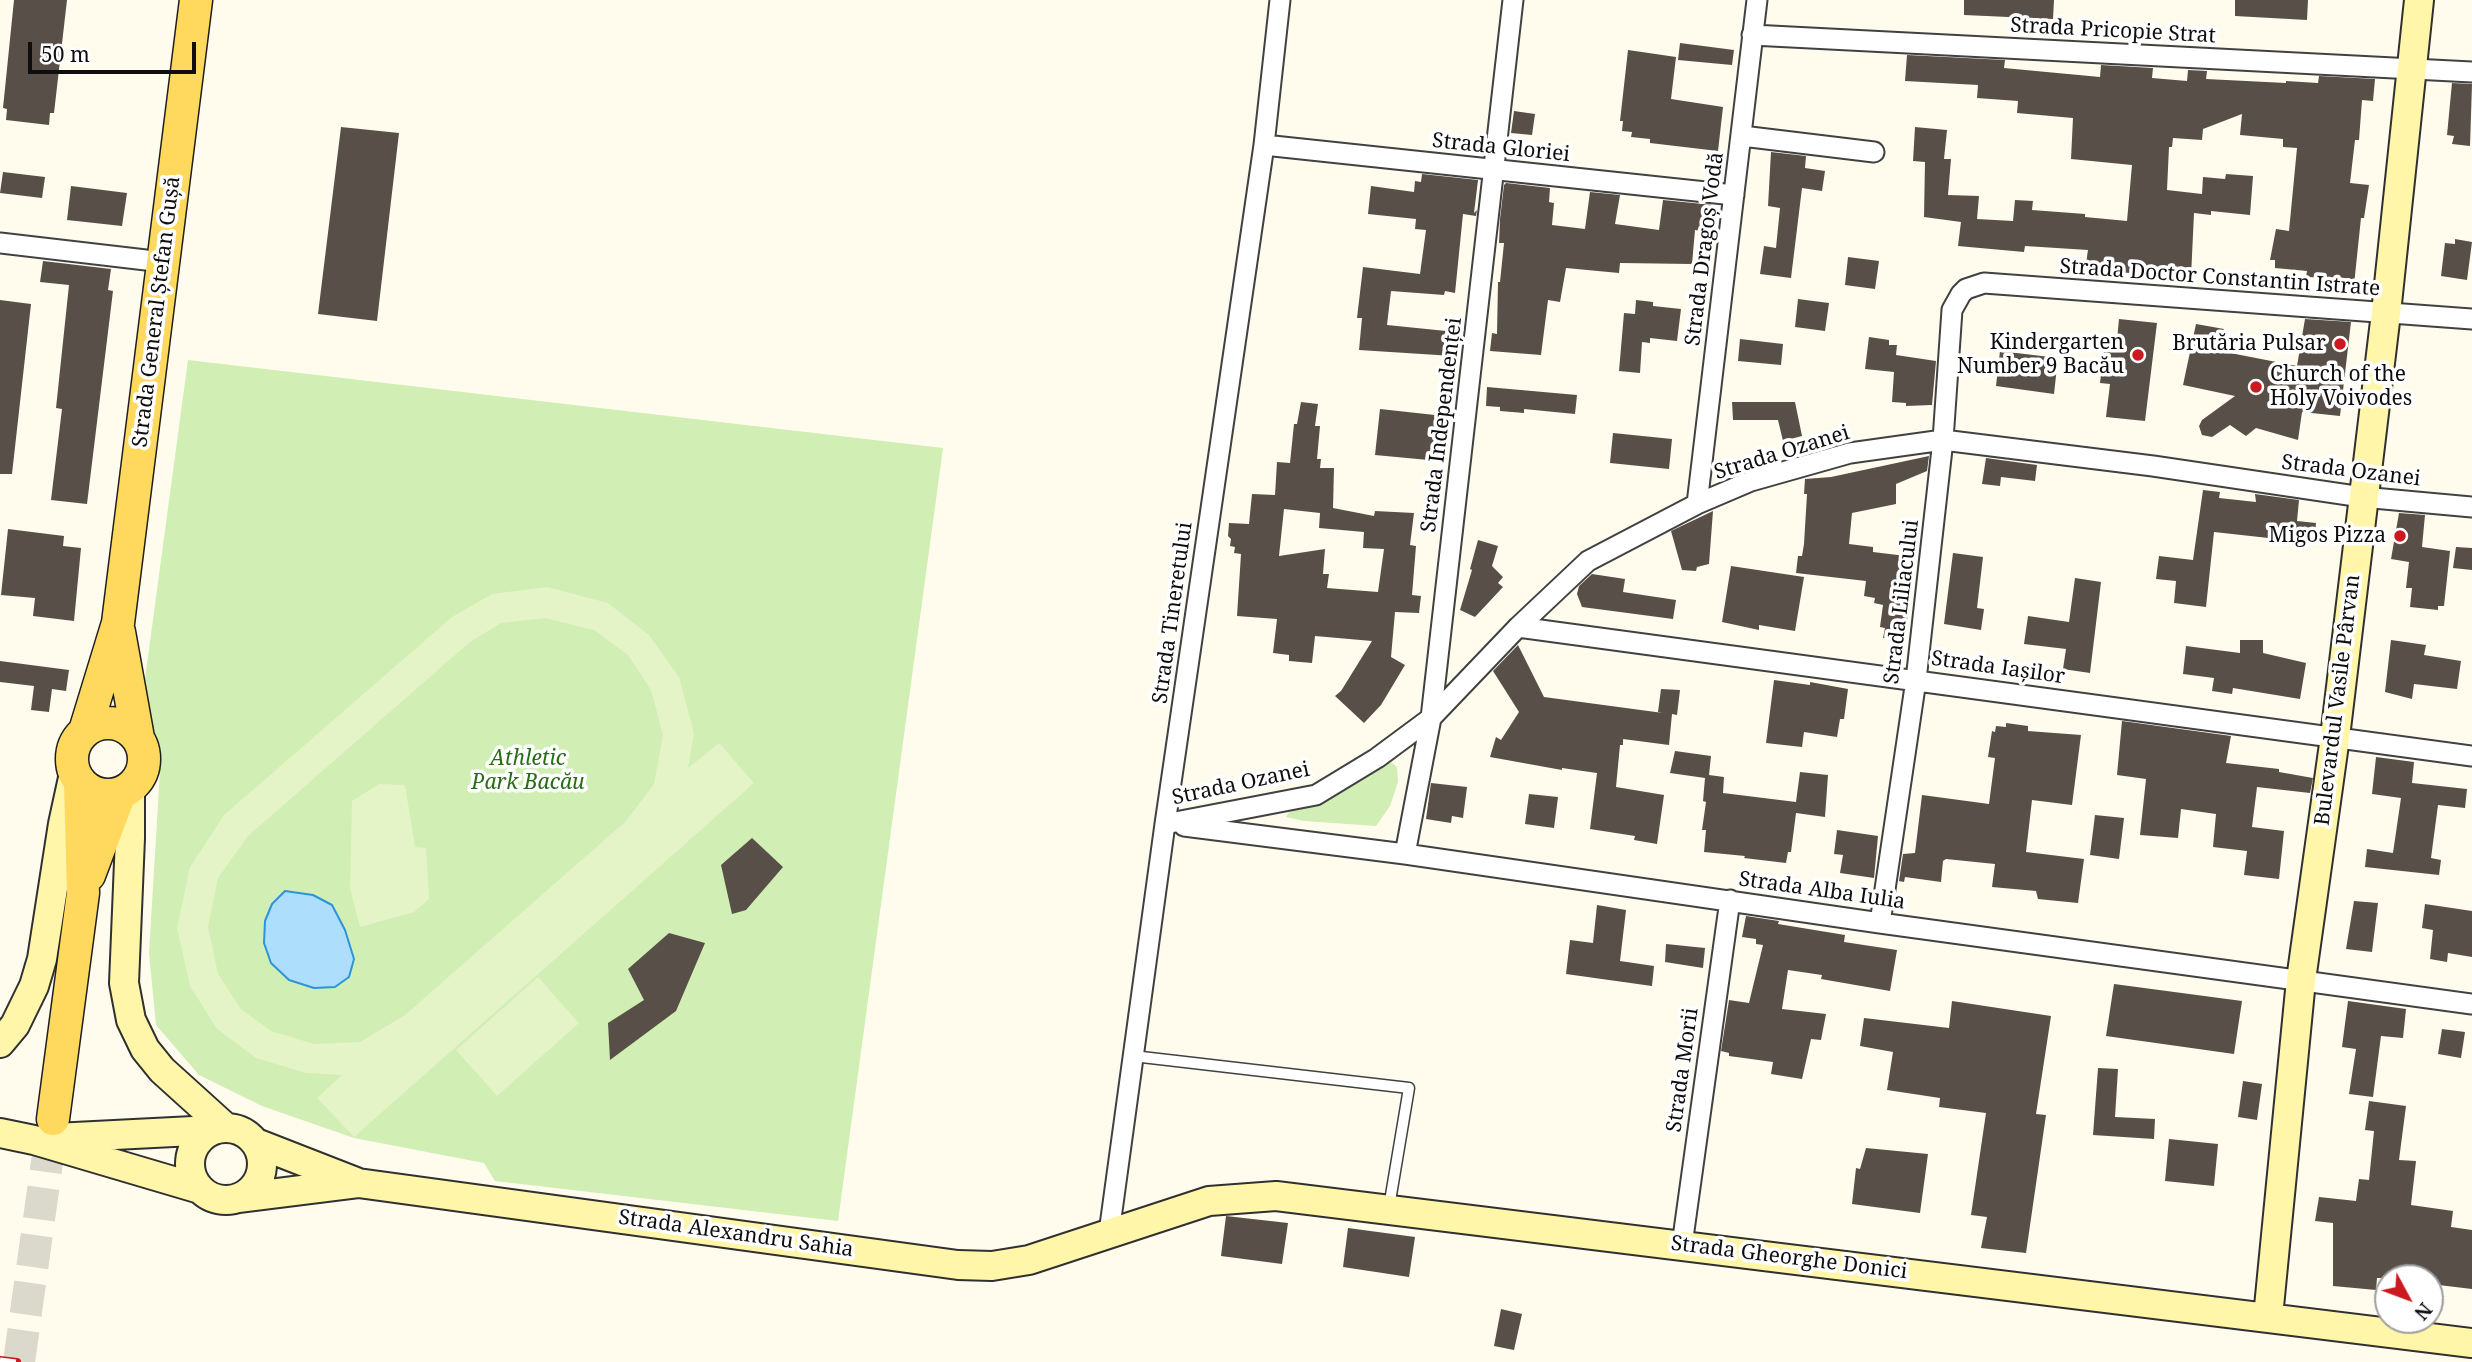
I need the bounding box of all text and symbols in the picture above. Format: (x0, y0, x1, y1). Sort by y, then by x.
street label: Strada Pricopie Strat (2010, 13, 2216, 49)
scale bar (32, 28, 200, 72)
text: 50 m (41, 40, 90, 68)
street label: Strada Gloriei (1431, 128, 1571, 168)
street label: Strada Dragoș Vodă (1681, 151, 1729, 347)
street label: Strada General Ștefan Gușă (128, 175, 186, 449)
street label: Strada Doctor Constantin Istrate (2059, 254, 2381, 302)
street label: Strada Independenței (1416, 316, 1468, 534)
place label: Kindergarten Number 9 Bacău (1957, 330, 2124, 380)
place label: Brutăria Pulsar (2172, 331, 2326, 357)
marker: Brutăria Pulsar (2332, 336, 2348, 352)
marker: Kindergarten Number 9 Bacău (2130, 347, 2146, 363)
place label: Church of the Holy Voivodes (2270, 362, 2412, 412)
marker: Church of the Holy Voivodes (2248, 379, 2264, 395)
street label: Strada Ozanei (1711, 420, 1853, 486)
street label: Strada Ozanei (2280, 450, 2422, 492)
street label: Strada Liliacului (1879, 518, 1925, 686)
street label: Strada Tineretului (1148, 521, 1198, 705)
place label: Migos Pizza (2269, 523, 2386, 549)
marker: Migos Pizza (2392, 528, 2408, 544)
street label: Bulevardul Vasile Pârvan (2310, 573, 2366, 827)
street label: Strada Iașilor (1930, 646, 2066, 690)
park label: Athletic Park Bacău (471, 746, 585, 796)
street label: Strada Ozanei (1170, 757, 1312, 811)
street label: Strada Alba Iulia (1737, 867, 1907, 915)
street label: Strada Morii (1662, 1006, 1704, 1134)
street label: Strada Alexandru Sahia (617, 1205, 855, 1263)
street label: Strada Gheorghe Donici (1669, 1231, 1909, 1285)
north arrow (2374, 1264, 2444, 1334)
text: N (2409, 1297, 2438, 1326)

